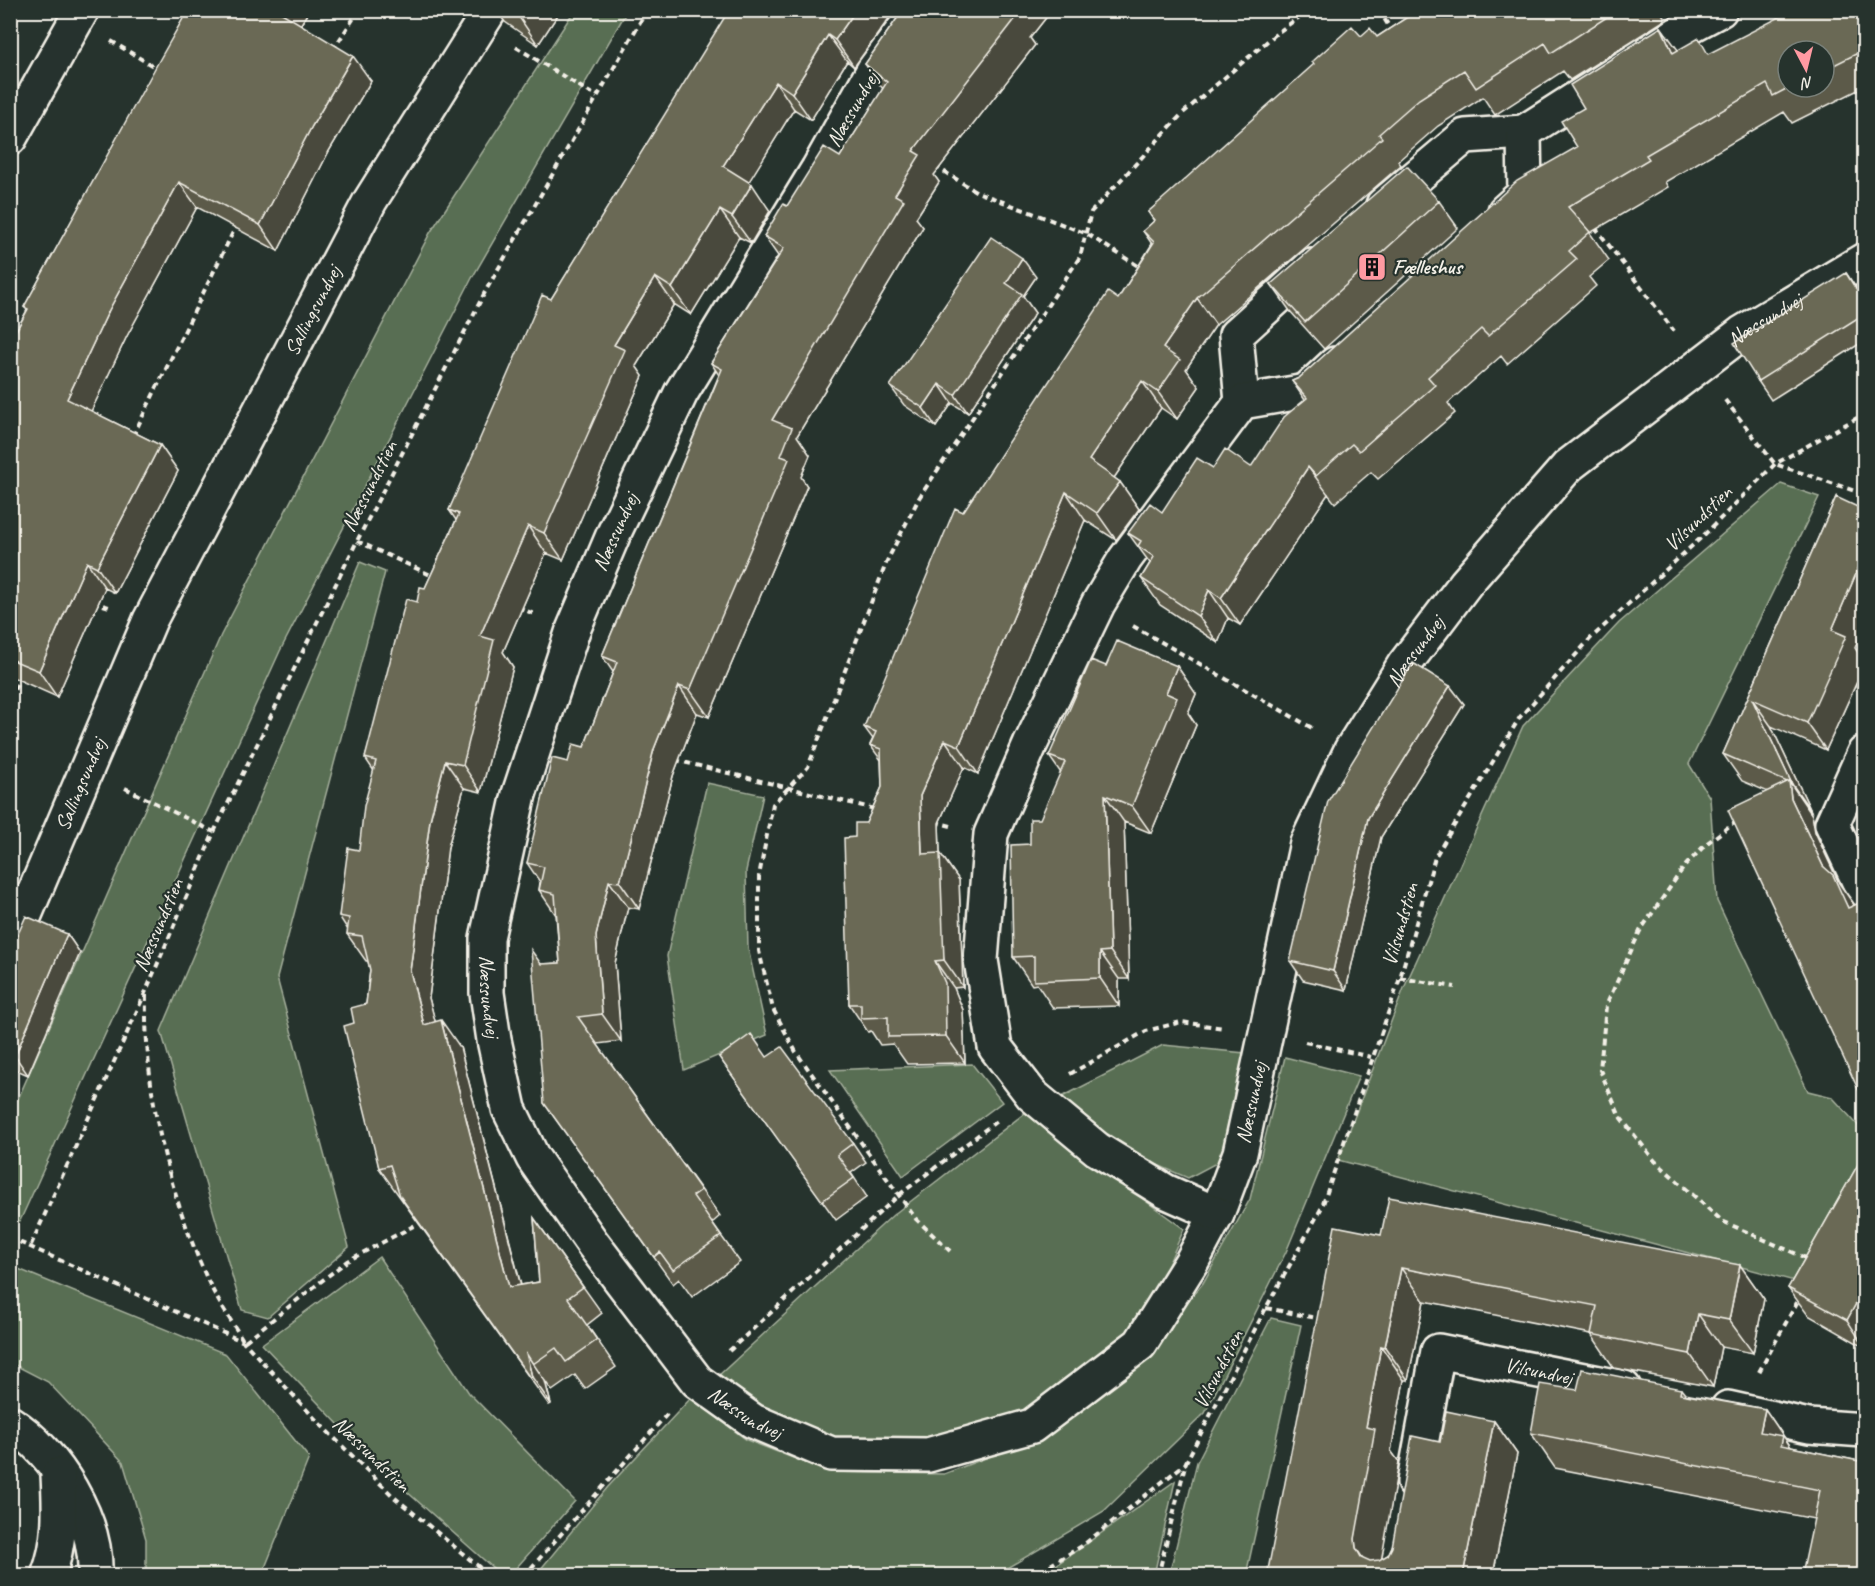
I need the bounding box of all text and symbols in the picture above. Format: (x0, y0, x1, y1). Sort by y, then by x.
north arrow (1776, 39, 1836, 99)
street label: Næssundvej (820, 64, 885, 151)
text: N (1799, 72, 1814, 94)
building icon: Fælleshus (1356, 251, 1388, 283)
place label: Fælleshus (1393, 254, 1464, 280)
street label: Sallingsundvej (278, 259, 348, 360)
street label: Næssundvej (1722, 286, 1809, 352)
street label: Næssundstien (335, 436, 403, 536)
street label: Vilsundstien (1658, 479, 1738, 557)
street label: Næssundvej (586, 487, 645, 575)
street label: Næssundvej (1380, 608, 1451, 692)
street label: Sallingsundvej (49, 732, 112, 834)
street label: Næssundstien (127, 874, 189, 976)
street label: Vilsundstien (1376, 879, 1424, 968)
street label: Næssundvej (474, 955, 507, 1042)
street label: Næssundvej (1229, 1057, 1273, 1146)
street label: Vilsundstien (1187, 1325, 1249, 1413)
street label: Vilsundvej (1503, 1352, 1578, 1391)
street label: Næssundvej (703, 1380, 789, 1446)
street label: Næssundstien (327, 1410, 417, 1498)

